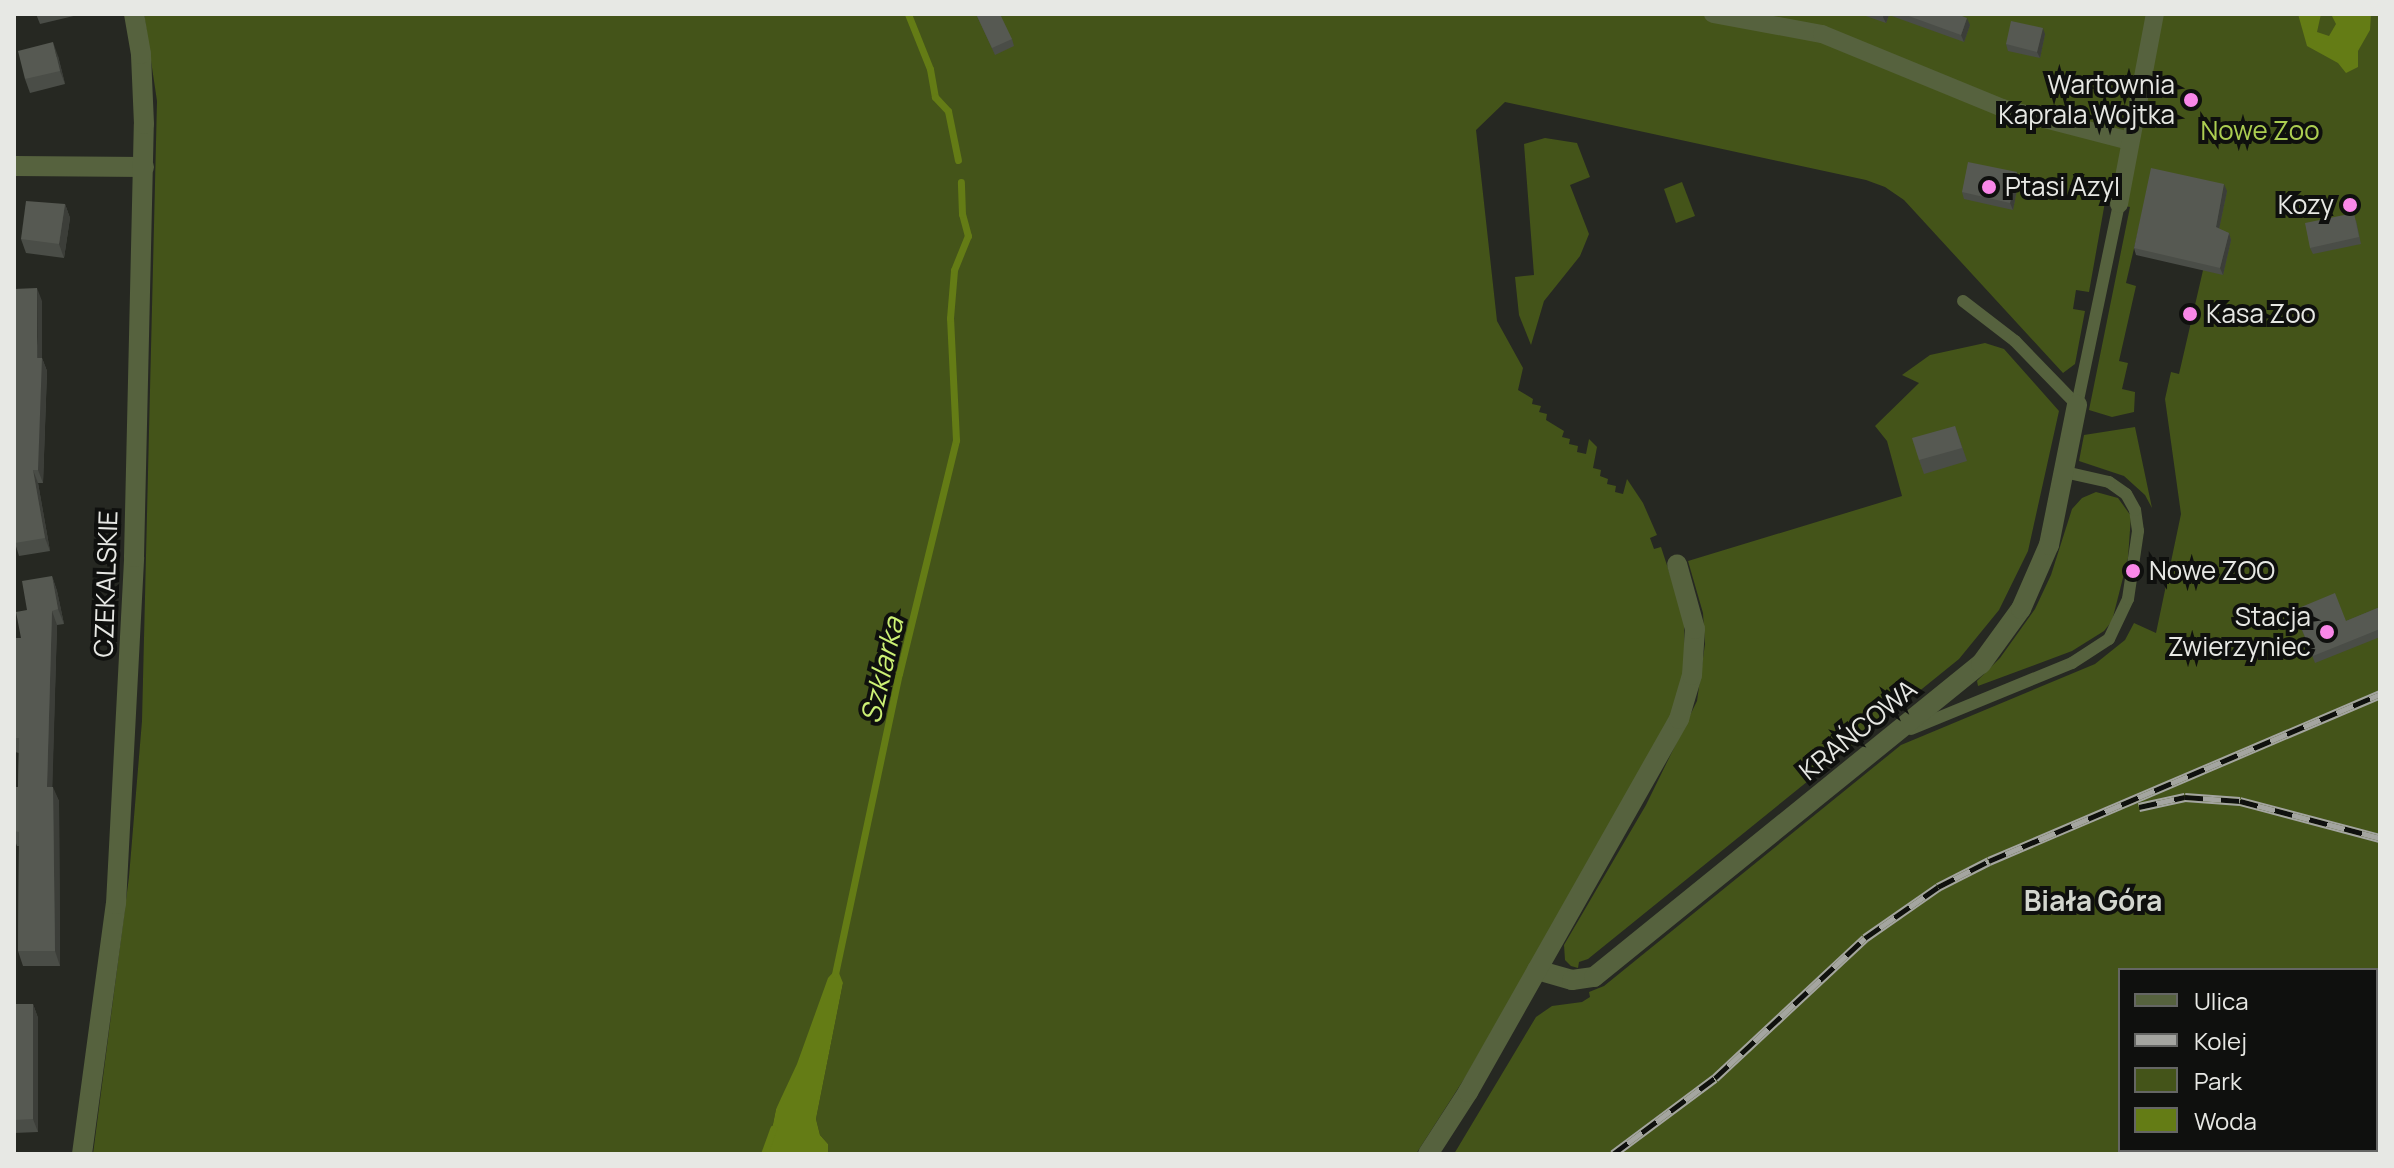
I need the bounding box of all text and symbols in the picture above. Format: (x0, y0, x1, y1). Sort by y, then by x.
place label: Wartownia Kaprala Wojtka (1998, 69, 2175, 130)
marker: Wartownia Kaprala Wojtka (2182, 91, 2200, 109)
park label: Nowe Zoo (2200, 115, 2320, 147)
place label: Ptasi Azyl (2005, 171, 2120, 203)
marker: Ptasi Azyl (1980, 178, 1998, 196)
place label: Kozy (2278, 189, 2334, 221)
marker: Kozy (2341, 196, 2359, 214)
place label: Kasa Zoo (2206, 298, 2316, 330)
marker: Kasa Zoo (2181, 305, 2199, 323)
street label: CZEKALSKIE (88, 510, 124, 658)
place label: Nowe ZOO (2149, 555, 2275, 587)
marker: Nowe ZOO (2124, 562, 2142, 580)
place label: Stacja Zwierzyniec (2168, 601, 2311, 662)
water label: Szklarka (853, 614, 909, 726)
marker: Stacja Zwierzyniec (2318, 623, 2336, 641)
street label: KRAŃCOWA (1793, 673, 1923, 787)
district label: Biała Góra (2024, 883, 2162, 917)
legend (2118, 968, 2378, 1152)
text: Ulica (2194, 984, 2249, 1017)
text: Kolej (2194, 1024, 2247, 1057)
text: Park (2194, 1064, 2242, 1097)
text: Woda (2194, 1104, 2257, 1137)

